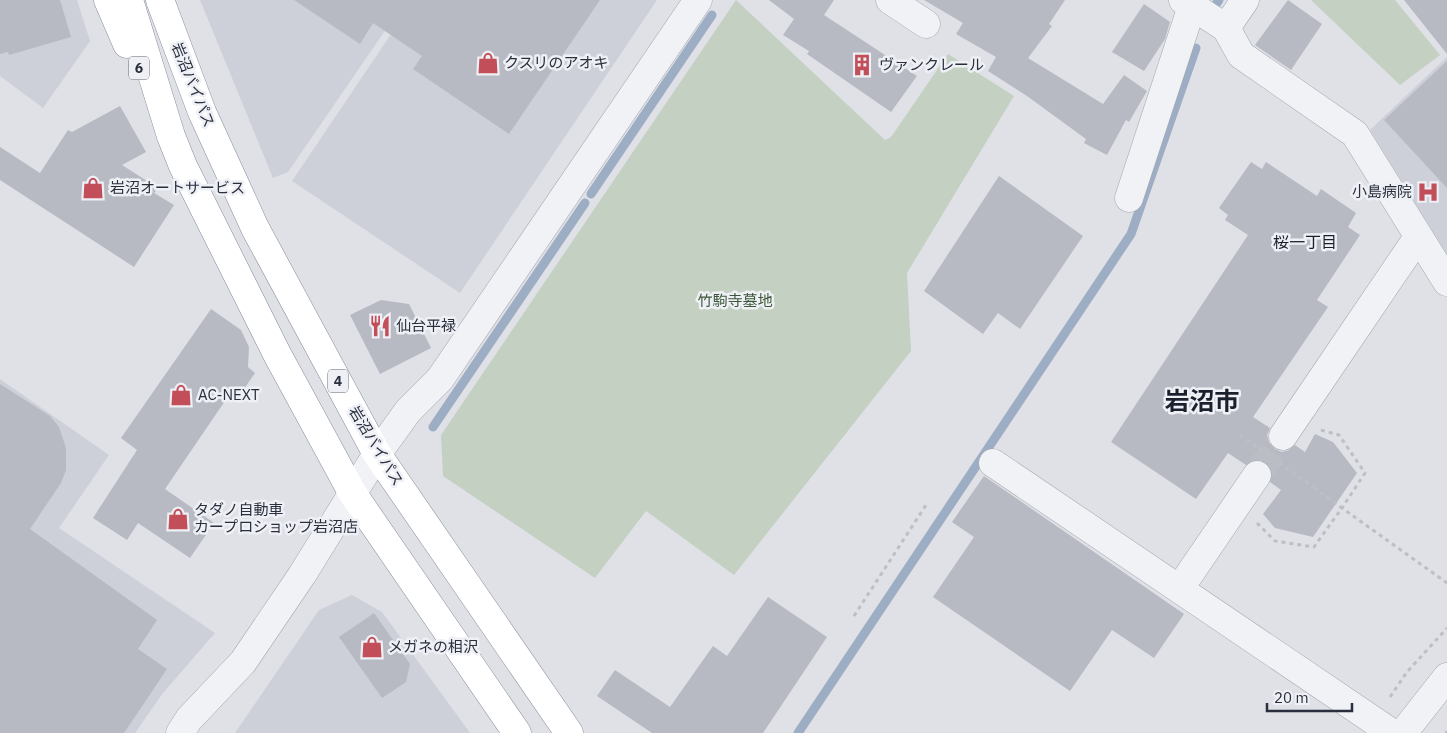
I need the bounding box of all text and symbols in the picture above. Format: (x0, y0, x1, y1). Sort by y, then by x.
street label: 岩沼バイパス (168, 40, 219, 130)
shop icon: クスリのアオキ (475, 50, 501, 76)
building icon: ヴァンクレール (849, 52, 875, 78)
place label: クスリのアオキ (504, 53, 609, 72)
place label: ヴァンクレール (879, 55, 984, 74)
road number: 6 (129, 56, 149, 80)
shop icon: 岩沼オートサービス (80, 175, 106, 201)
place label: 岩沼オートサービス (110, 178, 245, 197)
hospital icon: 小島病院 (1415, 179, 1441, 205)
place label: 小島病院 (1352, 182, 1412, 201)
district label: 桜一丁目 (1273, 232, 1337, 252)
park label: 竹駒寺墓地 (697, 291, 773, 310)
restaurant icon: 仙台平禄 (367, 313, 393, 339)
place label: 仙台平禄 (396, 316, 456, 335)
road number: 4 (328, 370, 348, 392)
shop icon: AC-NEXT (168, 382, 194, 408)
district label: 岩沼市 (1164, 384, 1240, 417)
place label: AC-NEXT (198, 385, 260, 404)
street label: 岩沼バイパス (345, 402, 408, 489)
place label: タダノ自動車 カープロショップ岩沼店 (194, 500, 358, 536)
shop icon: タダノ自動車 カープロショップ岩沼店 (165, 506, 191, 532)
shop icon: メガネの相沢 (359, 634, 385, 660)
place label: メガネの相沢 (388, 637, 478, 656)
scale bar (1267, 680, 1352, 712)
text: 20 m (1274, 688, 1309, 707)

